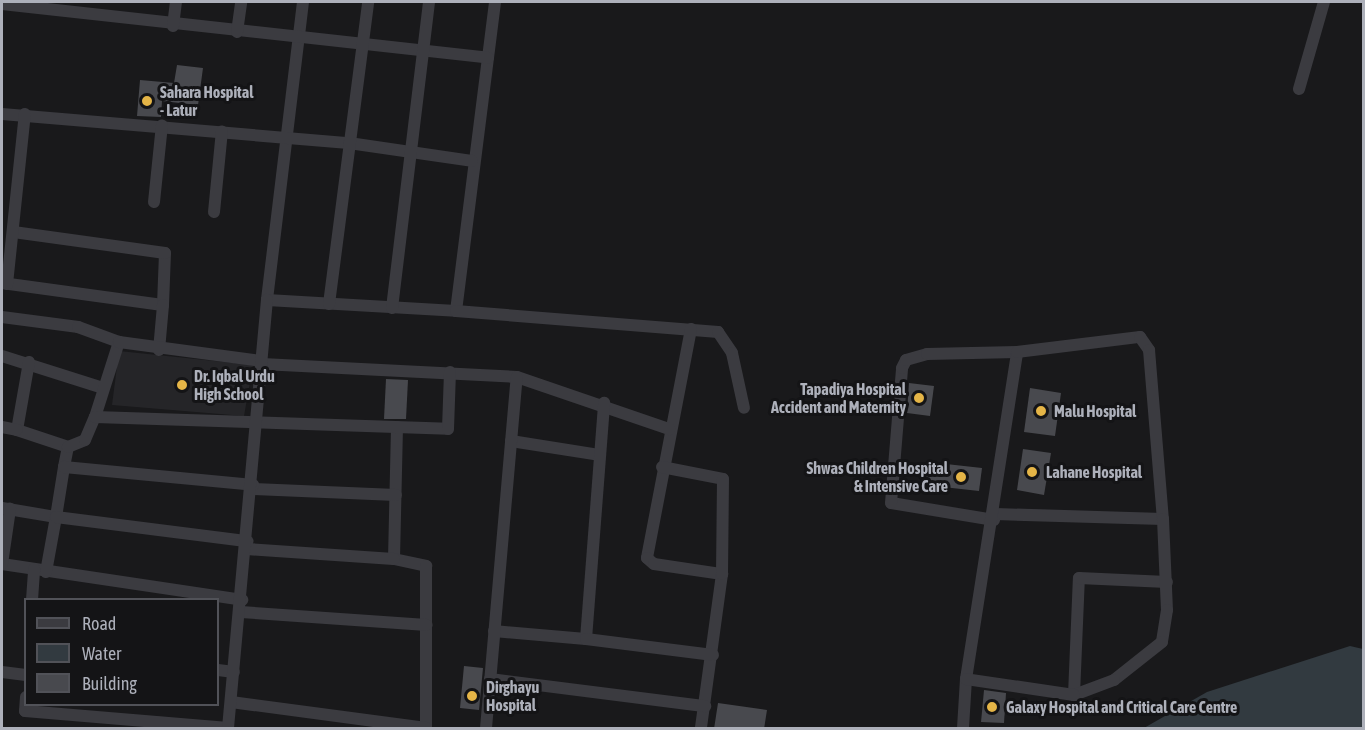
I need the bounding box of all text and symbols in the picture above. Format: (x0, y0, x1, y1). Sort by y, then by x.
place label: Sahara Hospital - Latur (160, 82, 253, 120)
marker: Sahara Hospital - Latur (138, 92, 156, 110)
place label: Dr. Iqbal Urdu High School (194, 366, 275, 404)
marker: Dr. Iqbal Urdu High School (175, 378, 189, 392)
place label: Tapadiya Hospital Accident and Maternity (771, 379, 906, 417)
marker: Tapadiya Hospital Accident and Maternity (910, 389, 928, 407)
place label: Malu Hospital (1054, 401, 1136, 421)
marker: Malu Hospital (1032, 402, 1050, 420)
place label: Shwas Children Hospital & Intensive Care (807, 458, 948, 496)
place label: Lahane Hospital (1046, 462, 1142, 482)
marker: Lahane Hospital (1023, 463, 1041, 481)
marker: Shwas Children Hospital & Intensive Care (952, 468, 970, 486)
legend (24, 598, 219, 706)
text: Road (82, 613, 116, 634)
text: Water (82, 643, 121, 664)
text: Building (82, 673, 137, 694)
place label: Dirghayu Hospital (486, 677, 539, 715)
marker: Dirghayu Hospital (463, 687, 481, 705)
place label: Galaxy Hospital and Critical Care Centre (1006, 697, 1237, 717)
marker: Galaxy Hospital and Critical Care Centre (983, 698, 1001, 716)

